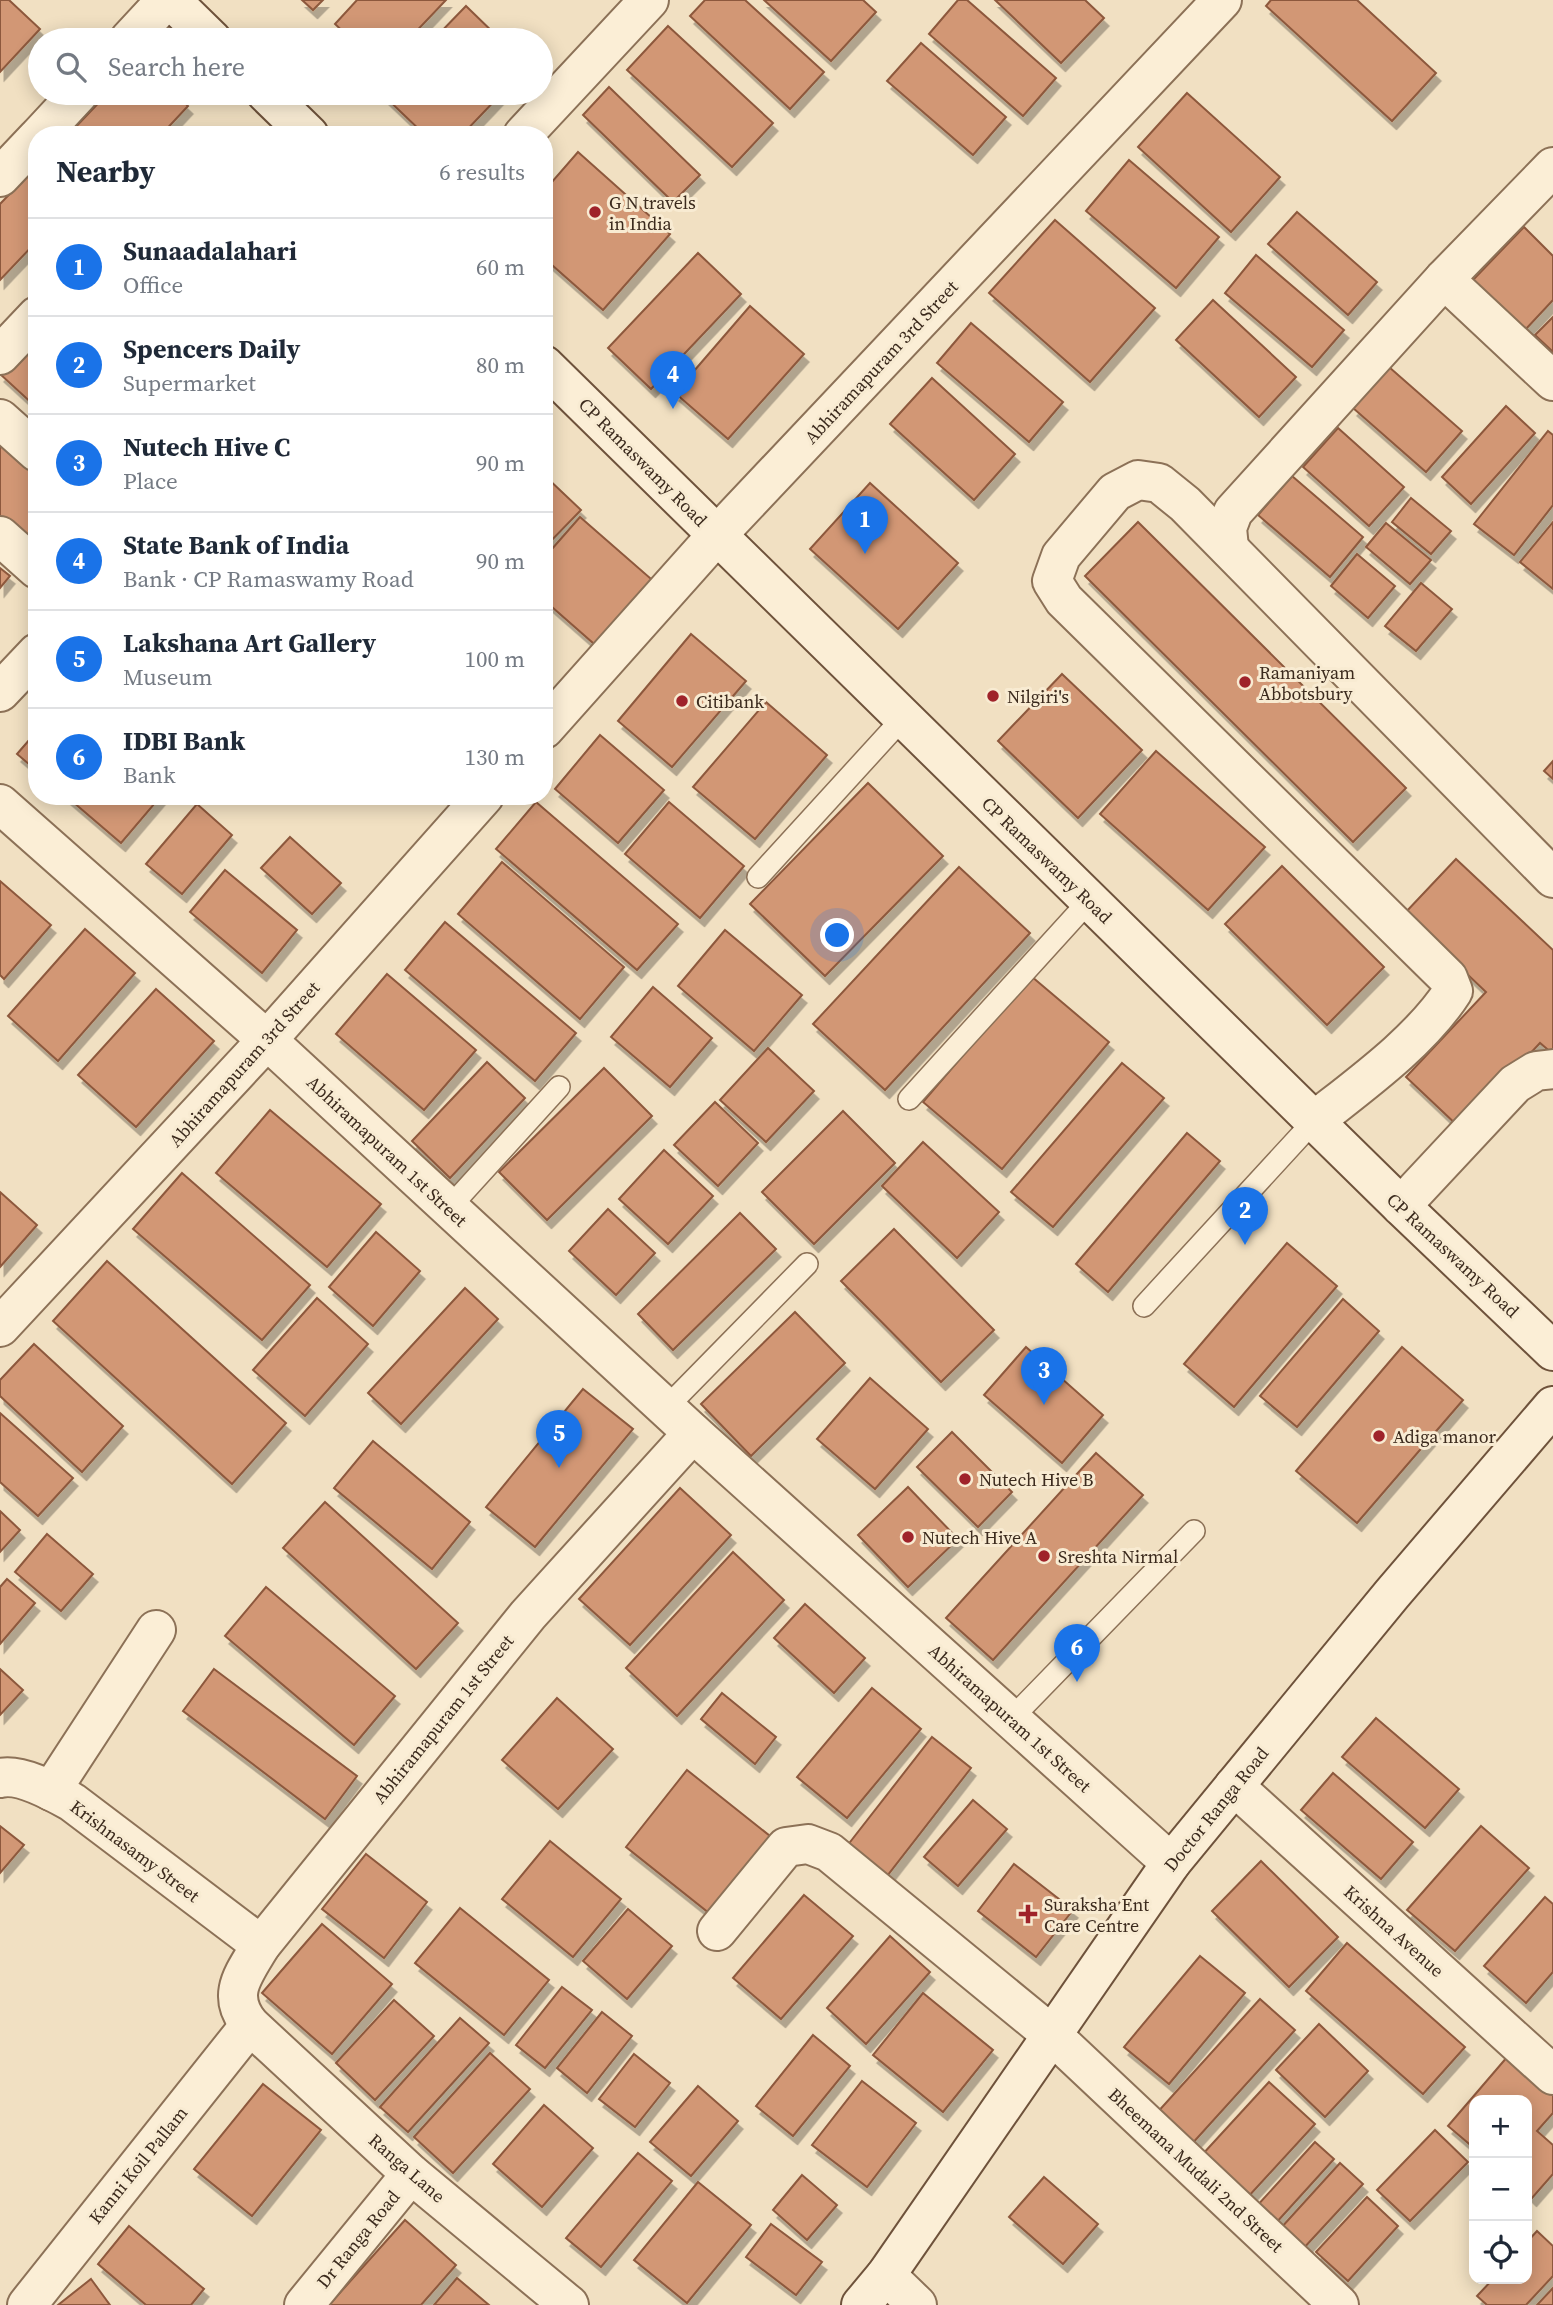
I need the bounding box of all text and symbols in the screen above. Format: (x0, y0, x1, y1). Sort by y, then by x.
search box (28, 28, 553, 105)
icon: search (52, 48, 90, 86)
text: Search here (108, 49, 245, 85)
text: Nearby (56, 151, 155, 192)
text: 6 results (439, 156, 525, 188)
place label: G N travels in India (609, 190, 696, 236)
marker: G N travels in India (587, 204, 603, 220)
text: Sunaadalahari (123, 233, 297, 269)
text: 1 (73, 251, 85, 283)
text: 60 m (476, 251, 525, 283)
text: Office (123, 269, 183, 301)
street label: Abhiramapuram 3rd Street (799, 275, 964, 449)
text: Spencers Daily (123, 331, 300, 367)
text: 2 (73, 349, 85, 381)
text: 80 m (476, 349, 525, 381)
pin: 4 (650, 351, 696, 409)
text: Supermarket (123, 367, 256, 399)
street label: CP Ramaswamy Road (573, 392, 713, 532)
text: Nutech Hive C (123, 429, 290, 465)
text: 3 (73, 447, 85, 479)
text: 90 m (476, 447, 525, 479)
text: Place (123, 465, 178, 497)
pin: 1 (842, 496, 888, 554)
text: State Bank of India (123, 527, 349, 563)
text: 4 (73, 545, 85, 577)
text: 90 m (476, 545, 525, 577)
text: Bank · CP Ramaswamy Road (123, 563, 414, 595)
text: Lakshana Art Gallery (123, 625, 376, 661)
text: 5 (73, 643, 85, 675)
text: 100 m (464, 643, 525, 675)
place label: Ramaniyam Abbotsbury (1259, 660, 1355, 706)
text: Museum (123, 661, 213, 693)
marker: Ramaniyam Abbotsbury (1237, 674, 1253, 690)
place label: Nilgiri's (1007, 684, 1069, 709)
marker: Nilgiri's (985, 688, 1001, 704)
place label: Citibank (696, 689, 764, 714)
marker: Citibank (674, 693, 690, 709)
text: IDBI Bank (123, 723, 245, 759)
text: 6 (73, 741, 85, 773)
text: 130 m (464, 741, 525, 773)
text: Bank (123, 759, 176, 791)
street label: CP Ramaswamy Road (976, 791, 1118, 929)
your location (820, 918, 854, 952)
street label: Abhiramapuram 3rd Street (163, 976, 325, 1152)
street label: Abhiramapuram 1st Street (301, 1070, 473, 1232)
pin: 2 (1222, 1187, 1268, 1245)
street label: CP Ramaswamy Road (1381, 1187, 1525, 1323)
pin: 3 (1021, 1347, 1067, 1405)
pin: 5 (536, 1410, 582, 1468)
place label: Adiga manor (1393, 1424, 1497, 1449)
marker: Adiga manor (1371, 1428, 1387, 1444)
place label: Nutech Hive B (979, 1467, 1094, 1492)
marker: Nutech Hive B (957, 1471, 973, 1487)
place label: Nutech Hive A (922, 1525, 1037, 1550)
marker: Nutech Hive A (900, 1529, 916, 1545)
place label: Sreshta Nirmal (1058, 1544, 1178, 1569)
marker: Sreshta Nirmal (1036, 1548, 1052, 1564)
pin: 6 (1054, 1624, 1100, 1682)
street label: Abhiramapuram 1st Street (367, 1629, 519, 1809)
street label: Abhiramapuram 1st Street (923, 1638, 1097, 1798)
street label: Doctor Ranga Road (1158, 1741, 1274, 1877)
street label: Krishnasamy Street (65, 1794, 205, 1908)
street label: Krishna Avenue (1339, 1879, 1449, 1983)
place label: Suraksha Ent Care Centre (1044, 1892, 1149, 1938)
marker: Suraksha Ent Care Centre (1018, 1904, 1038, 1924)
street label: Bheemana Mudali 2nd Street (1103, 2082, 1289, 2258)
map controls (1469, 2095, 1532, 2284)
button: + (1469, 2095, 1532, 2158)
street label: Kanni Koil Pallam (83, 2101, 193, 2229)
street label: Ranga Lane (363, 2128, 451, 2208)
button: − (1469, 2158, 1532, 2221)
street label: Dr Ranga Road (311, 2185, 405, 2293)
button: locate (1469, 2221, 1532, 2284)

